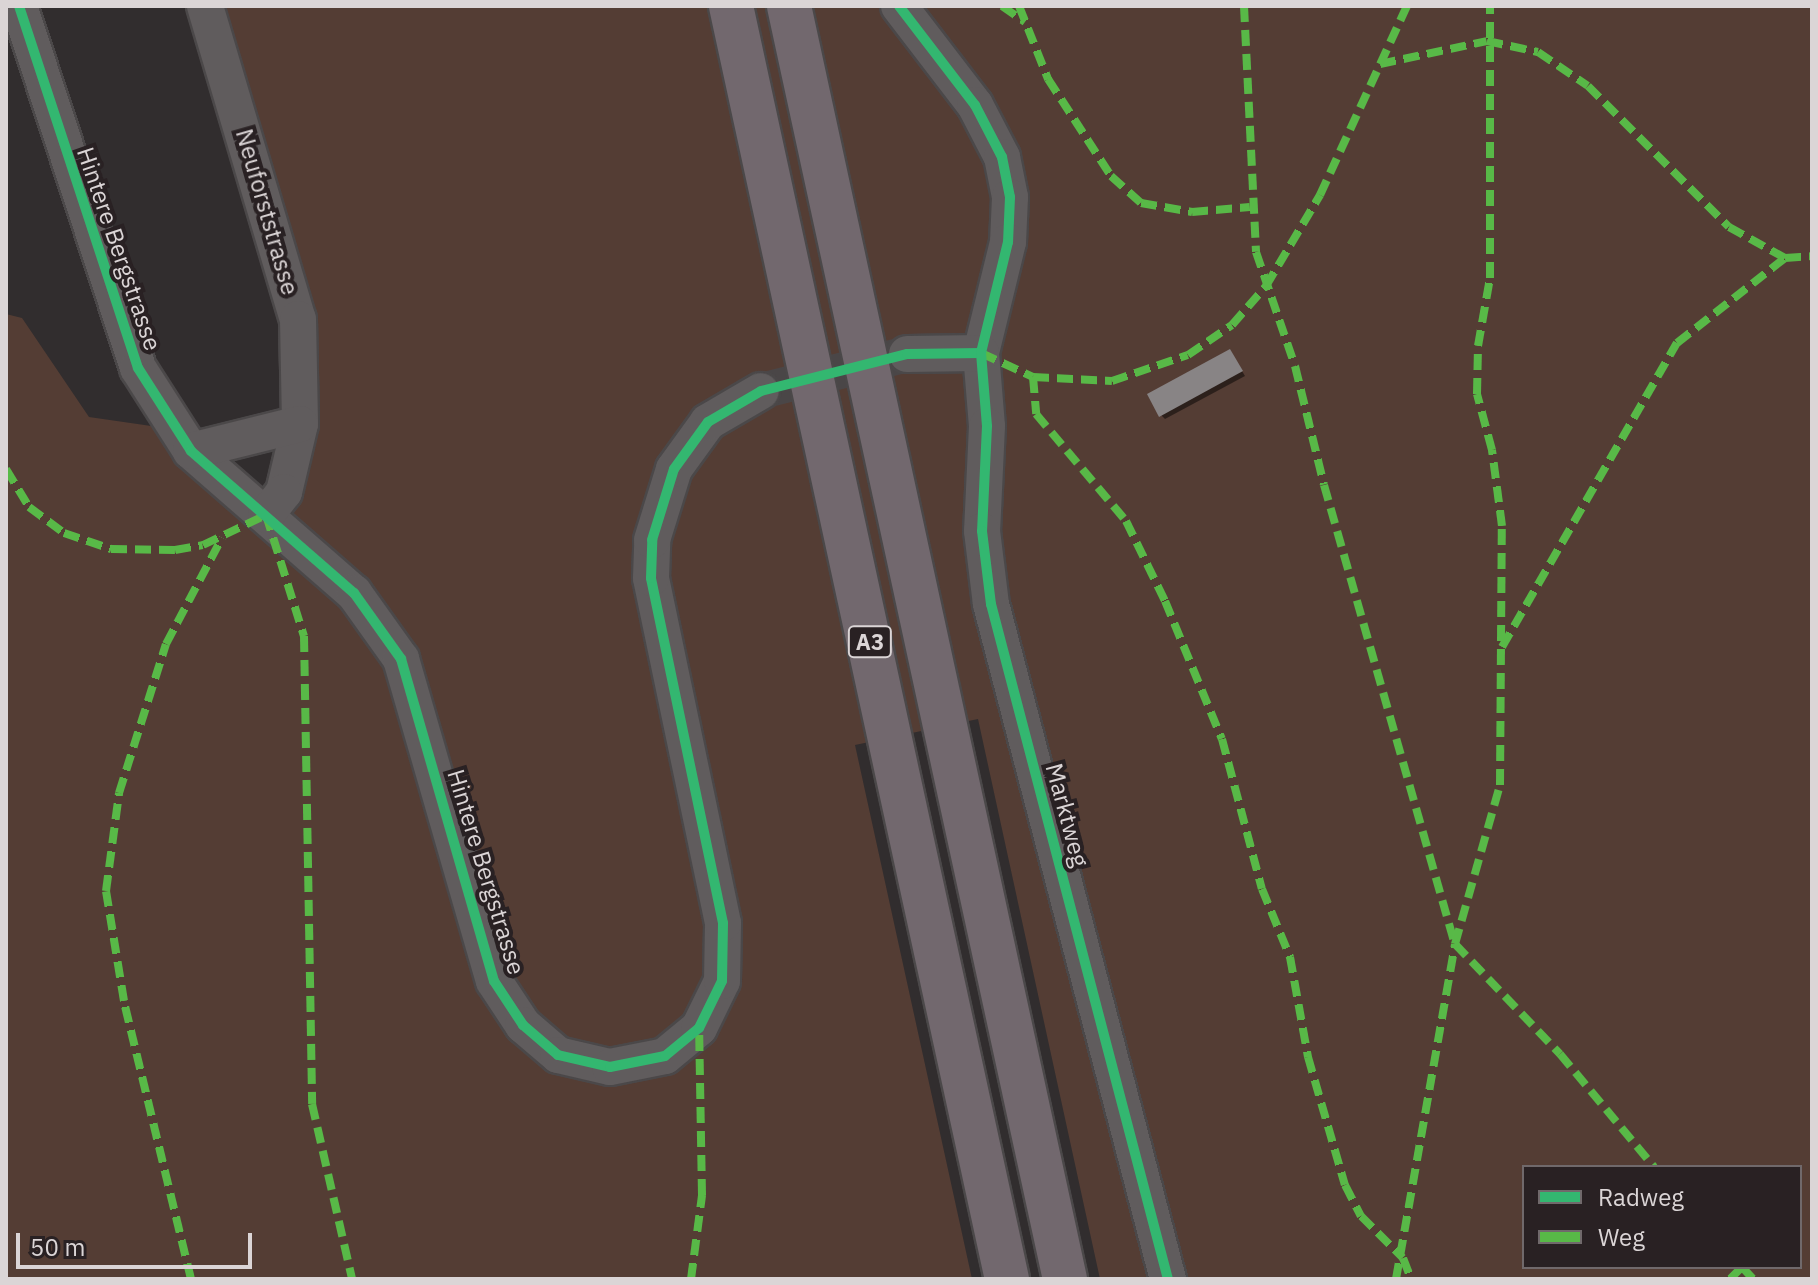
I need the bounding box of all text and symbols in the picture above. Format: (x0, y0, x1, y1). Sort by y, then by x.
street label: Neuforststrasse (230, 126, 304, 298)
street label: Hintere Bergstrasse (71, 143, 167, 355)
road number: A3 (846, 624, 894, 660)
street label: Marktweg (1039, 760, 1095, 870)
street label: Hintere Bergstrasse (441, 766, 531, 978)
legend (1522, 1165, 1802, 1269)
text: Radweg (1598, 1181, 1684, 1213)
scale bar (20, 1217, 256, 1267)
text: Weg (1598, 1221, 1645, 1253)
text: 50 m (30, 1231, 85, 1263)

